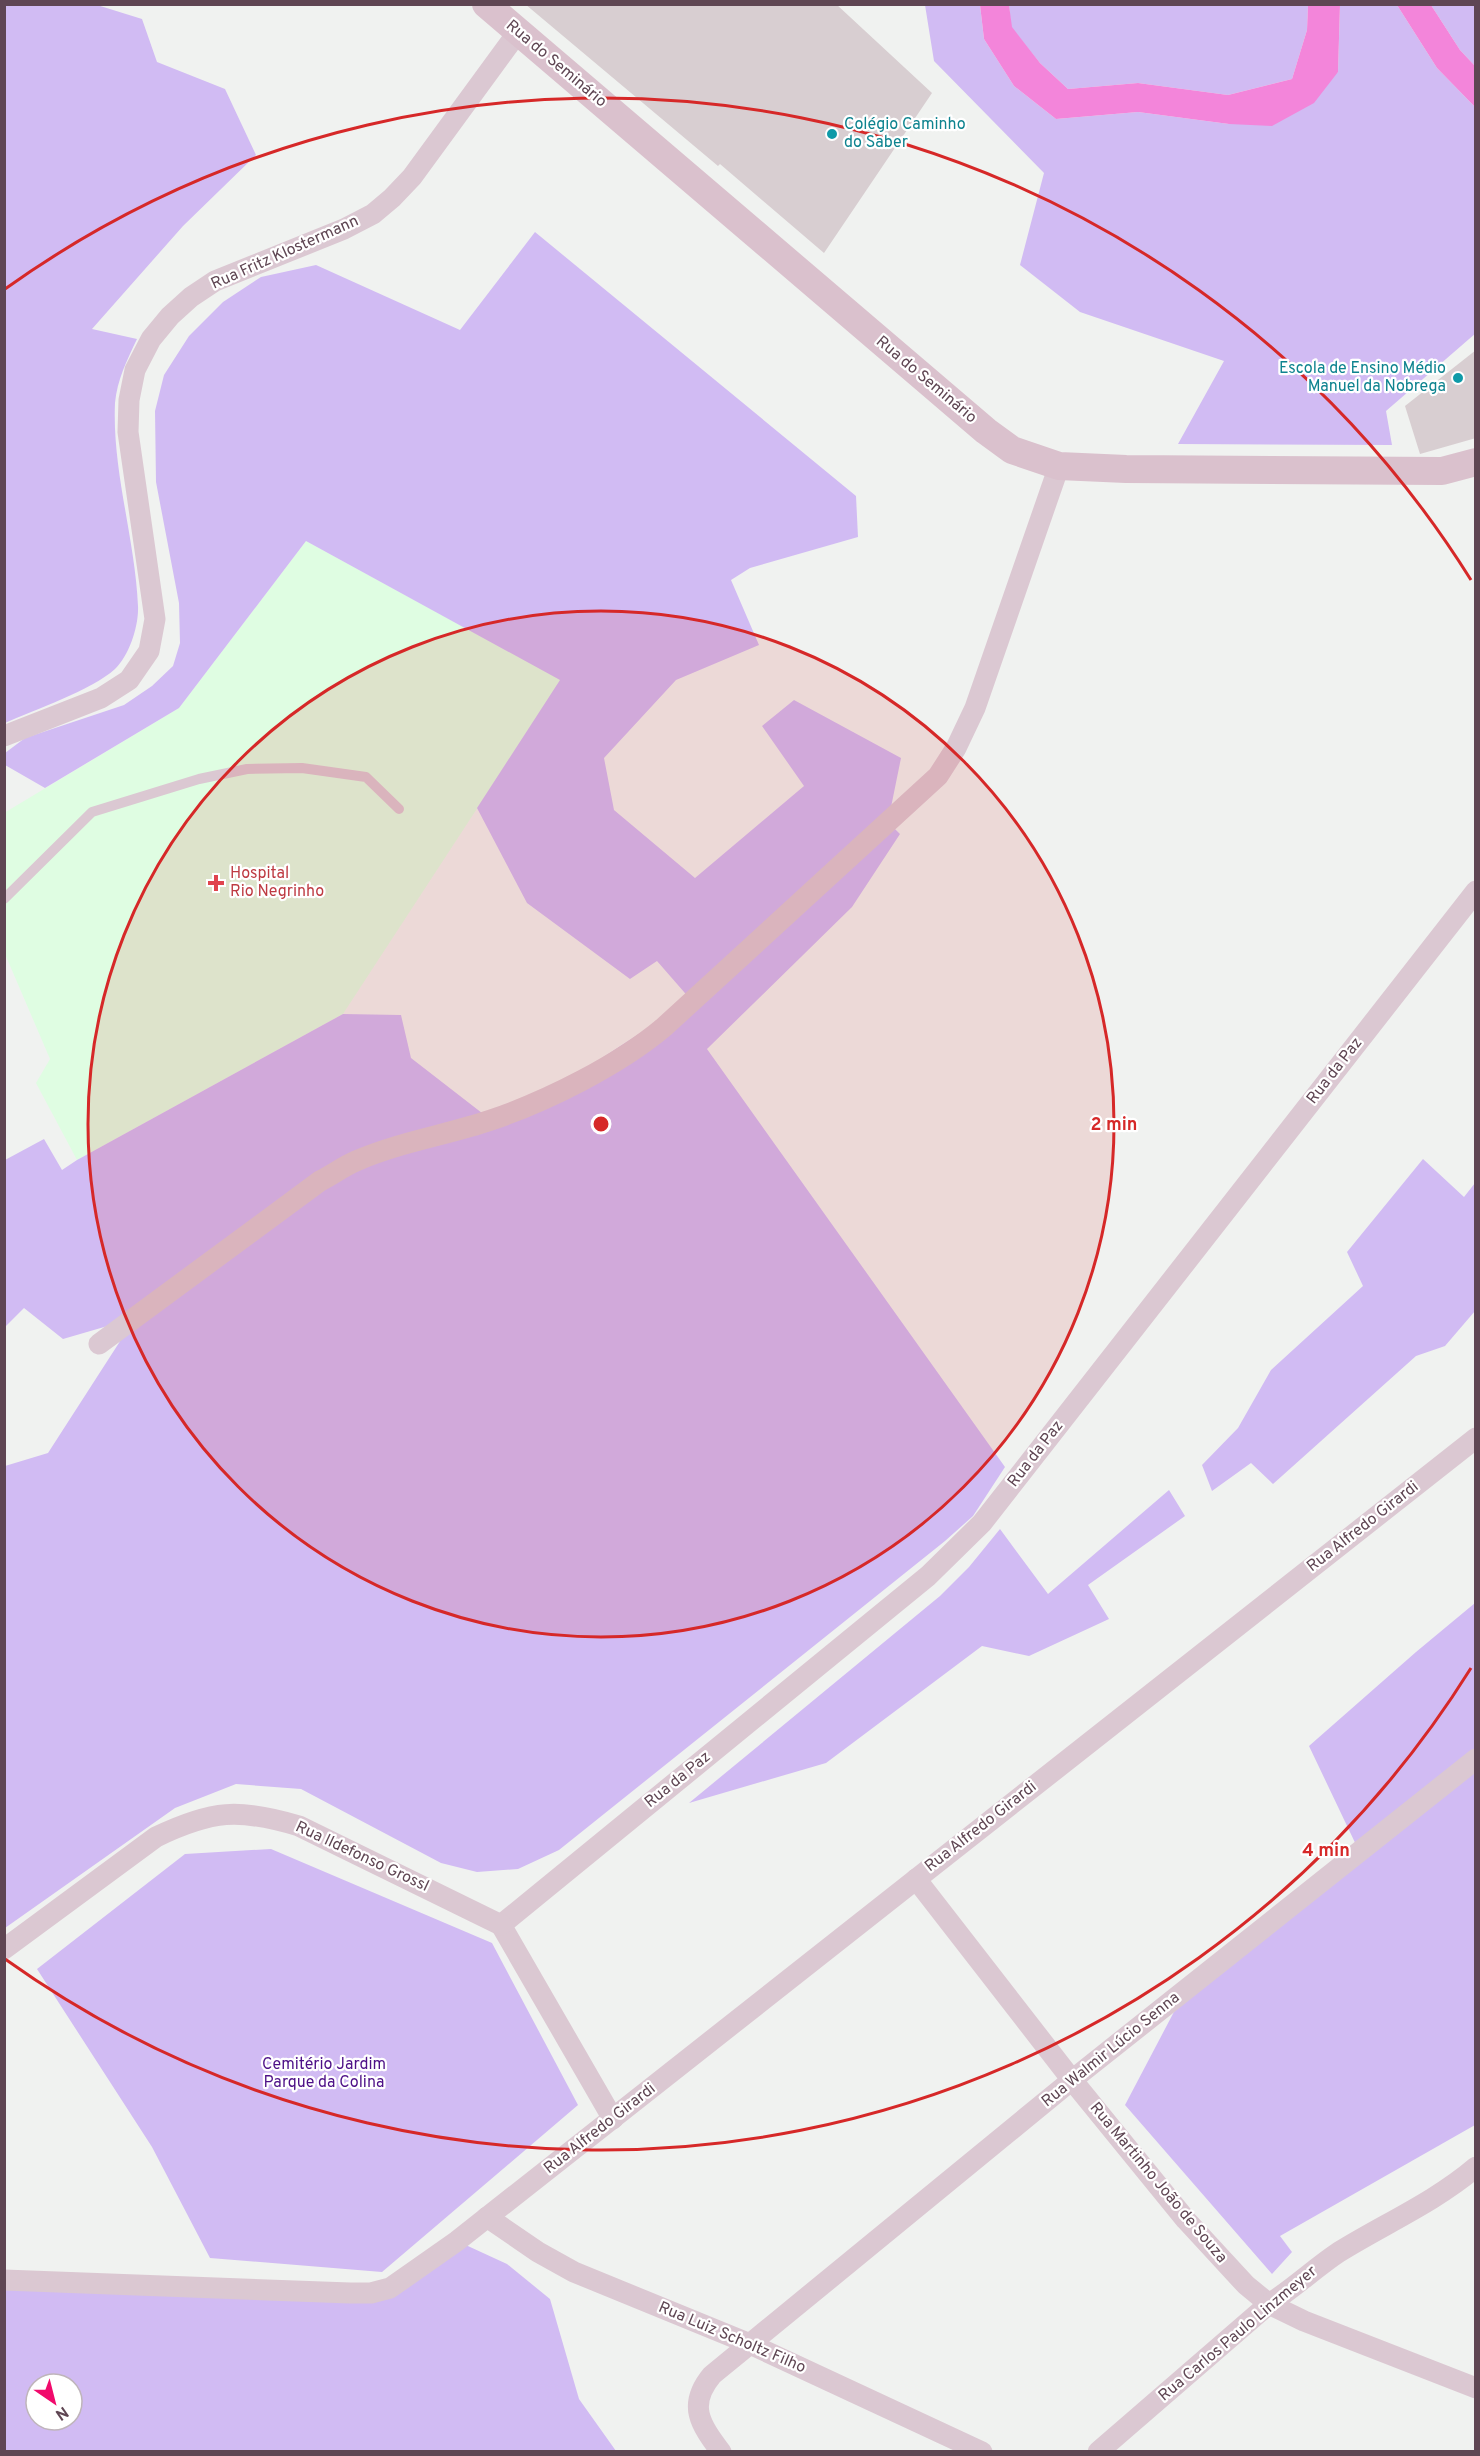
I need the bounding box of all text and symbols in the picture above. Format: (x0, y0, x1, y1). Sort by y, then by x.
street label: Rua do Seminário (501, 16, 611, 112)
place label: Colégio Caminho do Saber (844, 115, 966, 153)
marker: Colégio Caminho do Saber (825, 127, 839, 141)
street label: Rua Fritz Klostermann (208, 211, 362, 295)
street label: Rua do Seminário (871, 332, 981, 428)
place label: Escola de Ensino Médio Manuel da Nobrega (1279, 359, 1446, 397)
marker: Escola de Ensino Médio Manuel da Nobrega (1451, 371, 1465, 385)
place label: Hospital Rio Negrinho (230, 864, 324, 902)
marker: Hospital Rio Negrinho (207, 874, 225, 892)
street label: Rua da Paz (1303, 1034, 1367, 1108)
centre of rings (591, 1114, 611, 1134)
text: 2 min (1090, 1114, 1138, 1137)
street label: Rua da Paz (1004, 1417, 1068, 1491)
street label: Rua Alfredo Girardi (1303, 1477, 1423, 1577)
street label: Rua da Paz (641, 1747, 715, 1813)
street label: Rua Alfredo Girardi (921, 1777, 1041, 1877)
street label: Rua Ildefonso Grossl (292, 1817, 432, 1897)
text: 4 min (1302, 1840, 1350, 1863)
street label: Rua Walmir Lúcio Senna (1038, 1988, 1184, 2112)
park label: Cemitério Jardim Parque da Colina (262, 2055, 386, 2093)
street label: Rua Alfredo Girardi (540, 2079, 660, 2179)
street label: Rua Martinho João de Souza (1085, 2099, 1231, 2267)
street label: Rua Carlos Paulo Linzmeyer (1155, 2262, 1321, 2406)
street label: Rua Luiz Scholtz Filho (655, 2298, 809, 2378)
north arrow (24, 2372, 84, 2432)
text: N (51, 2401, 72, 2424)

